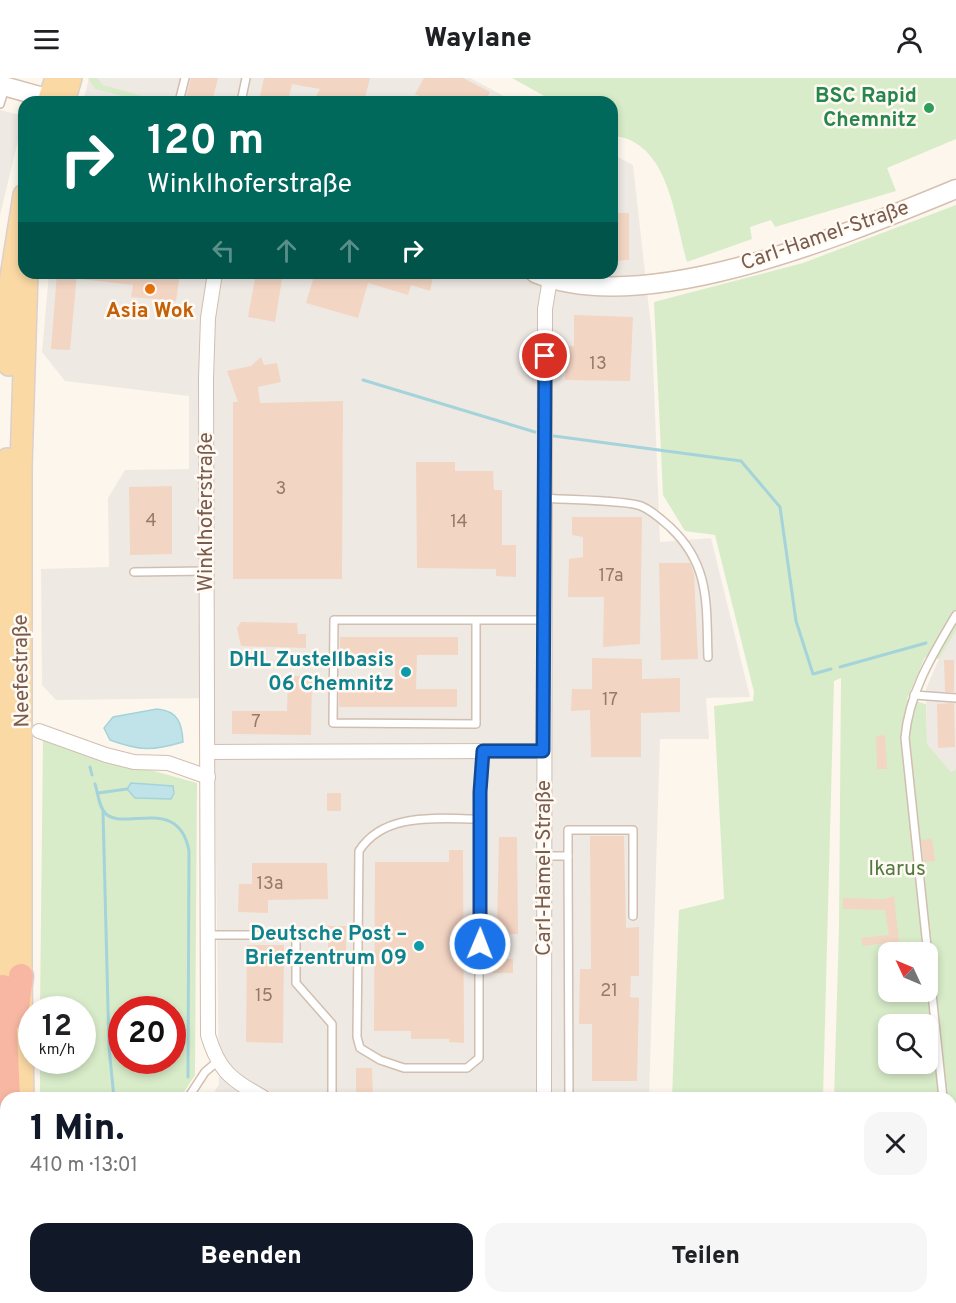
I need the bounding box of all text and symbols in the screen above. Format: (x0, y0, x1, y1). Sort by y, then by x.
text: Waylane (424, 22, 532, 56)
icon: menu (30, 23, 63, 56)
icon: person (893, 23, 926, 56)
place label: BSC Rapid Chemnitz (815, 83, 917, 134)
marker: BSC Rapid Chemnitz (922, 101, 936, 115)
text: 120 m (147, 116, 264, 169)
icon: right (48, 120, 126, 198)
text: Winklhoferstraße (147, 168, 352, 202)
street label: Carl-Hamel-Straße (737, 195, 913, 277)
icon: left (207, 234, 240, 267)
icon: ahead (270, 234, 303, 267)
icon: ahead (333, 234, 366, 267)
icon: right (396, 234, 429, 267)
marker: Asia Wok (143, 282, 157, 296)
place label: Asia Wok (106, 298, 195, 325)
pin (519, 330, 570, 381)
icon: arrive (528, 339, 561, 372)
house number: 13 (589, 353, 607, 376)
street label: Winklhoferstraße (193, 432, 220, 592)
house number: 3 (276, 478, 286, 501)
house number: 4 (145, 510, 157, 533)
house number: 14 (450, 511, 468, 534)
house number: 17a (599, 565, 623, 588)
street label: Neefestraße (8, 614, 36, 728)
place label: DHL Zustellbasis 06 Chemnitz (229, 647, 394, 698)
marker: DHL Zustellbasis 06 Chemnitz (399, 665, 413, 679)
house number: 17 (602, 689, 618, 712)
house number: 7 (251, 711, 261, 734)
street label: Carl-Hamel-Straße (531, 780, 558, 956)
park label: Ikarus (868, 856, 926, 883)
house number: 13a (256, 873, 284, 896)
position arrow (448, 912, 512, 976)
place label: Deutsche Post – Briefzentrum 09 (245, 921, 407, 972)
marker: Deutsche Post – Briefzentrum 09 (412, 939, 426, 953)
north arrow (878, 942, 938, 1002)
map controls (878, 942, 938, 1074)
house number: 21 (600, 980, 618, 1003)
house number: 15 (255, 985, 273, 1008)
speed limit sign: 20 (108, 996, 186, 1074)
text: 12 (42, 1009, 72, 1046)
button: search (878, 1014, 938, 1074)
text: km/h (39, 1041, 75, 1060)
text: 1 Min. (30, 1107, 125, 1153)
button: close (864, 1112, 927, 1175)
text: 410 m · 13:01 (30, 1153, 138, 1179)
button: Beenden (30, 1223, 473, 1292)
button: Teilen (485, 1223, 927, 1292)

